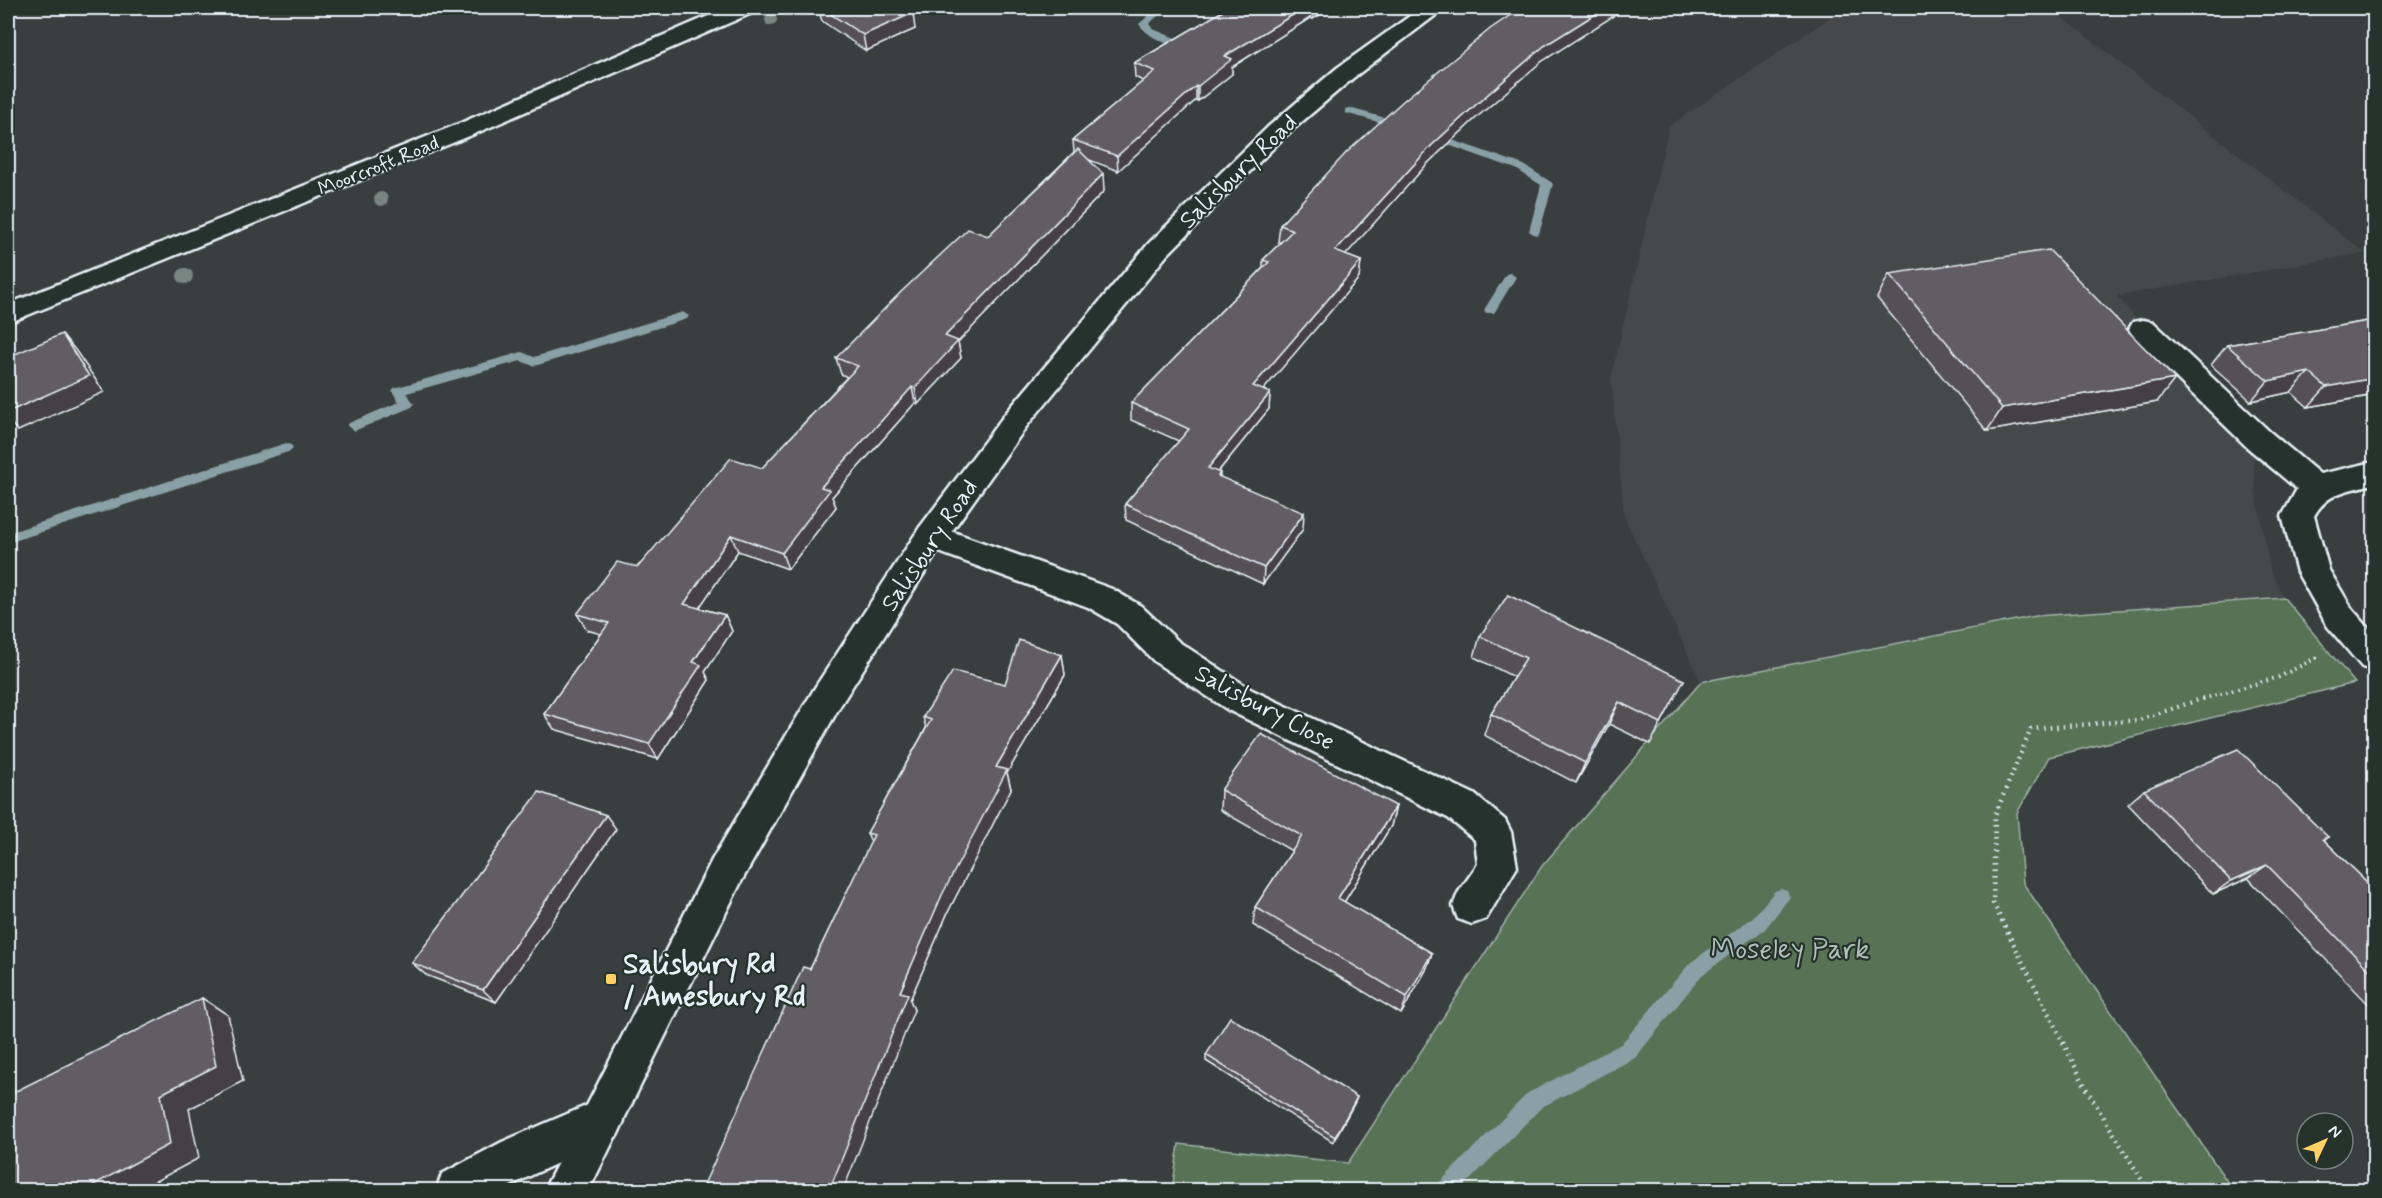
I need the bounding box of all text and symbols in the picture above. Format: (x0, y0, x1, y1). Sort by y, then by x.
street label: Salisbury Road (1173, 108, 1305, 236)
street label: Moorcroft Road (314, 130, 443, 203)
street label: Salisbury Road (875, 474, 986, 618)
street label: Salisbury Close (1189, 658, 1340, 758)
park label: Moseley Park (1711, 932, 1869, 969)
place label: Salisbury Rd / Amesbury Rd (623, 947, 806, 1016)
marker: Salisbury Rd / Amesbury Rd (604, 972, 618, 986)
north arrow (2295, 1111, 2355, 1171)
text: N (2323, 1120, 2346, 1143)

